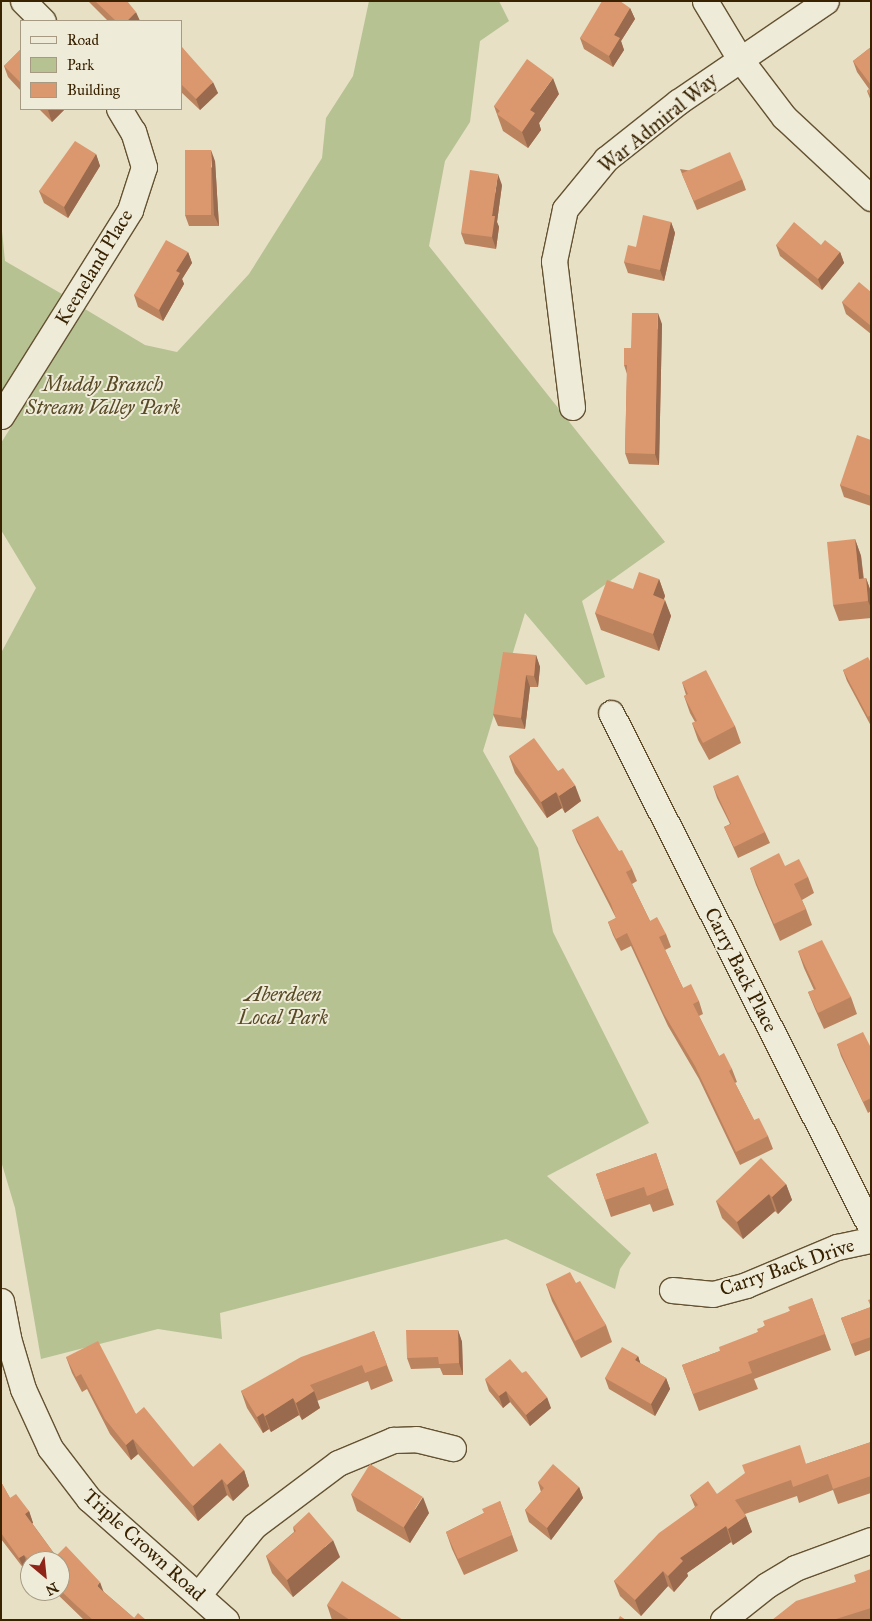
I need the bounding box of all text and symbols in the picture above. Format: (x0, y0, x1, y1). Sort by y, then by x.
legend (20, 20, 182, 110)
text: Road (67, 31, 99, 49)
text: Park (67, 56, 94, 74)
street label: War Admiral Way (594, 68, 722, 178)
text: Building (67, 81, 120, 99)
street label: Keeneland Place (50, 205, 138, 329)
park label: Muddy Branch Stream Valley Park (26, 372, 180, 419)
street label: Carry Back Place (699, 904, 783, 1036)
park label: Aberdeen Local Park (238, 983, 328, 1030)
street label: Carry Back Drive (717, 1233, 857, 1301)
street label: Triple Crown Road (78, 1484, 210, 1606)
north arrow (20, 1551, 70, 1601)
text: N (43, 1579, 61, 1599)

